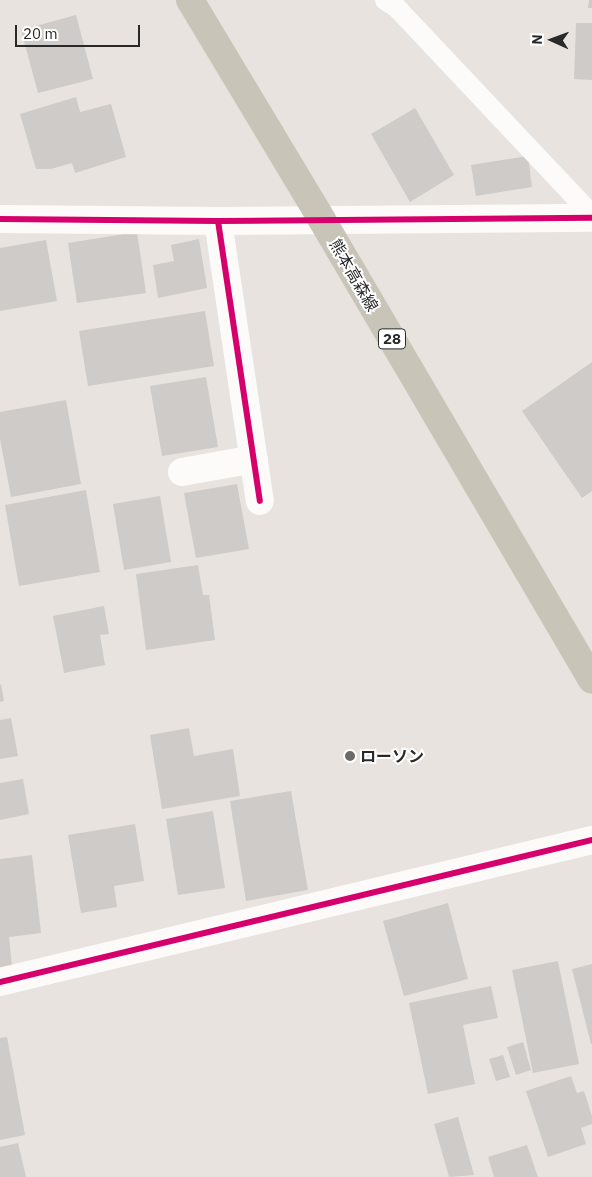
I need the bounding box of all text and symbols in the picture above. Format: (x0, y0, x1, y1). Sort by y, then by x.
scale bar (18, 15, 142, 47)
north arrow (527, 15, 577, 65)
text: 20 m (23, 24, 58, 43)
text: N (528, 34, 546, 45)
street label: 熊本高森線 (326, 236, 382, 314)
road number: 28 (377, 326, 407, 352)
place label: ローソン (360, 746, 424, 766)
marker: ローソン (344, 750, 356, 762)

